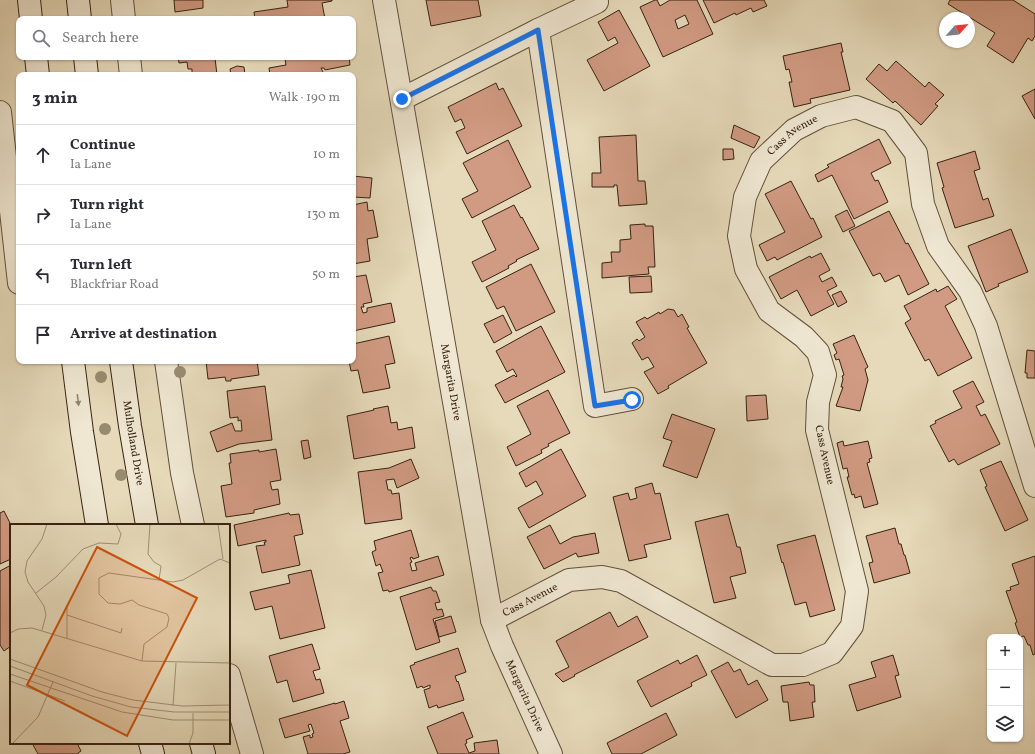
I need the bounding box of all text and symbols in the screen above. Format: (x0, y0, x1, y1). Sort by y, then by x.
north arrow (939, 12, 975, 48)
search box (16, 16, 356, 60)
icon: search (30, 27, 52, 49)
text: Search here (62, 28, 139, 49)
text: 3 min (32, 87, 78, 110)
text: Walk · 190 m (269, 89, 340, 107)
route end (393, 90, 411, 108)
street label: Cass Avenue (764, 111, 821, 159)
text: Continue (70, 135, 135, 156)
icon: ahead (32, 144, 54, 166)
text: 10 m (313, 146, 340, 164)
text: Ia Lane (70, 156, 111, 174)
text: Turn right (70, 195, 144, 216)
icon: right (32, 204, 54, 226)
text: 130 m (307, 206, 340, 224)
text: Ia Lane (70, 216, 111, 234)
text: Turn left (70, 255, 132, 276)
icon: left (32, 264, 54, 286)
text: 50 m (312, 266, 340, 284)
text: Blackfriar Road (70, 276, 159, 294)
icon: arrive (32, 324, 54, 346)
text: Arrive at destination (70, 324, 217, 345)
street label: Margarita Drive (437, 343, 465, 422)
route start (623, 391, 641, 409)
one-way arrow (75, 394, 81, 406)
street label: Mulholland Drive (119, 400, 148, 487)
street label: Cass Avenue (810, 424, 838, 486)
inset map (10, 524, 230, 744)
street label: Cass Avenue (500, 580, 560, 621)
map controls (987, 634, 1023, 742)
button: + (987, 634, 1023, 670)
street label: Margarita Drive (502, 657, 548, 734)
button: − (987, 670, 1023, 706)
button: layers (987, 706, 1023, 742)

